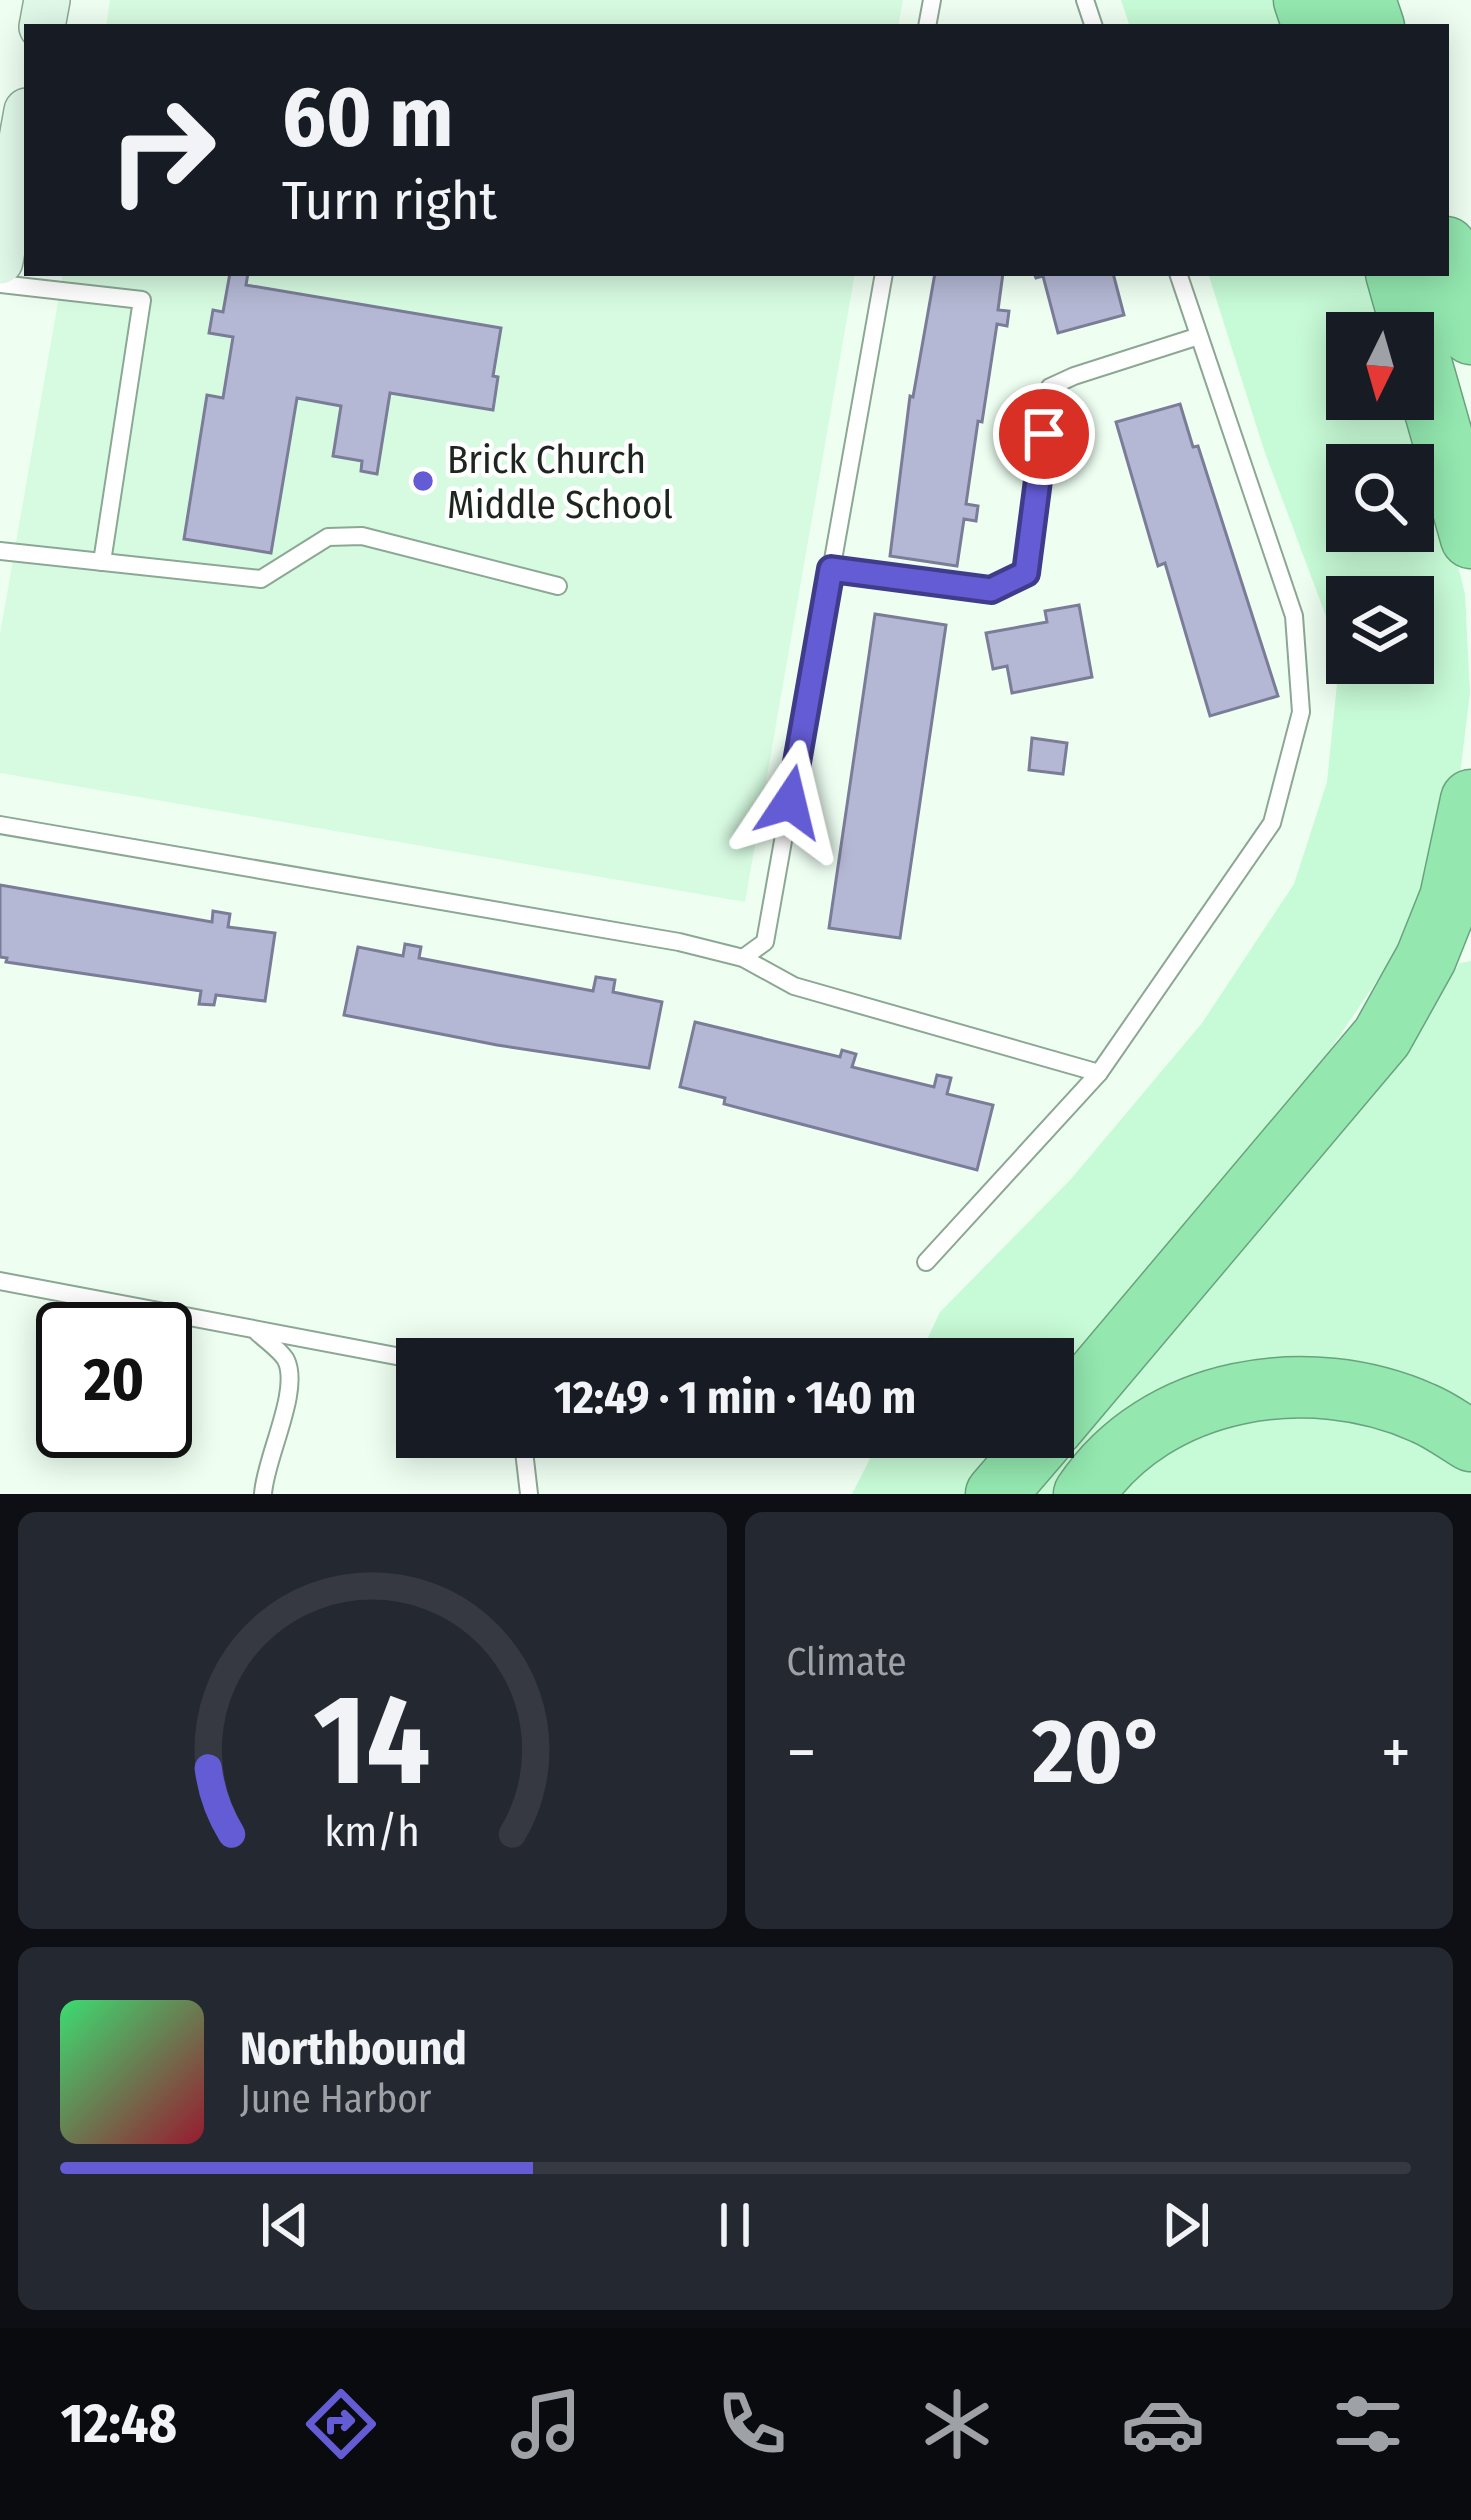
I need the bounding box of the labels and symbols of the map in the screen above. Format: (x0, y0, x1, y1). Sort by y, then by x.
north arrow (1326, 312, 1434, 420)
pin (993, 383, 1095, 485)
place label: Brick Church Middle School (447, 437, 673, 528)
marker: Brick Church Middle School (410, 468, 436, 494)
position arrow (727, 739, 853, 865)
speed limit sign: 20 (36, 1302, 192, 1458)

